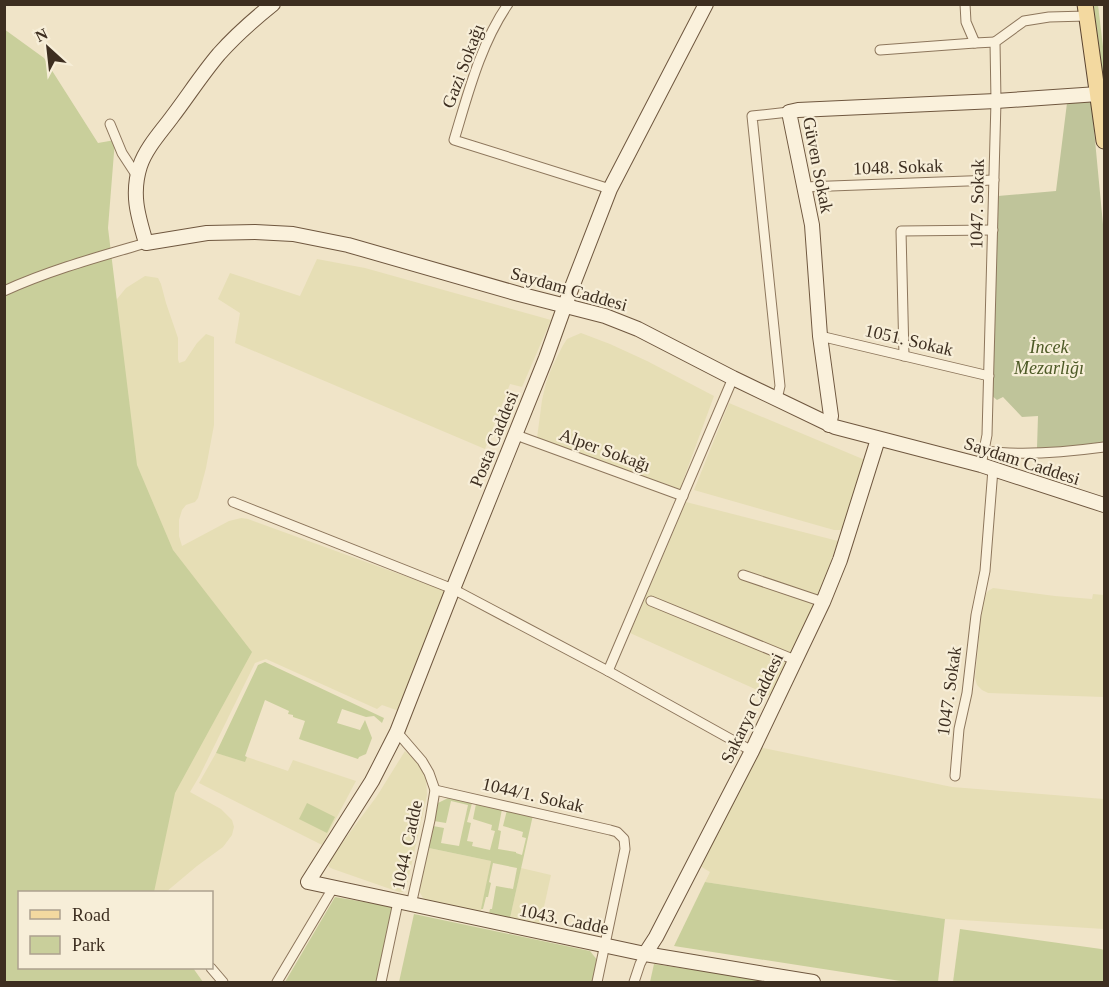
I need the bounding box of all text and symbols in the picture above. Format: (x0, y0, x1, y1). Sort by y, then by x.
north arrow (18, 18, 78, 78)
street label: Gazi Sokağı (438, 21, 488, 111)
text: N (32, 25, 51, 45)
street label: Güven Sokak (799, 115, 837, 215)
street label: 1048. Sokak (853, 155, 943, 179)
street label: 1047. Sokak (966, 159, 988, 249)
street label: Saydam Caddesi (508, 263, 630, 315)
street label: 1051. Sokak (863, 320, 955, 360)
park label: İncek Mezarlığı (1013, 337, 1084, 378)
street label: Posta Caddesi (466, 388, 522, 490)
street label: Alper Sokağı (557, 424, 653, 476)
street label: Saydam Caddesi (962, 433, 1082, 489)
street label: 1047. Sokak (933, 645, 965, 737)
street label: Sakarya Caddesi (717, 649, 787, 767)
street label: 1044/1. Sokak (480, 774, 586, 816)
street label: 1044. Cadde (388, 798, 426, 892)
legend (18, 891, 213, 969)
street label: 1043. Cadde (517, 900, 611, 938)
text: Road (72, 905, 110, 925)
text: Park (72, 935, 105, 955)

